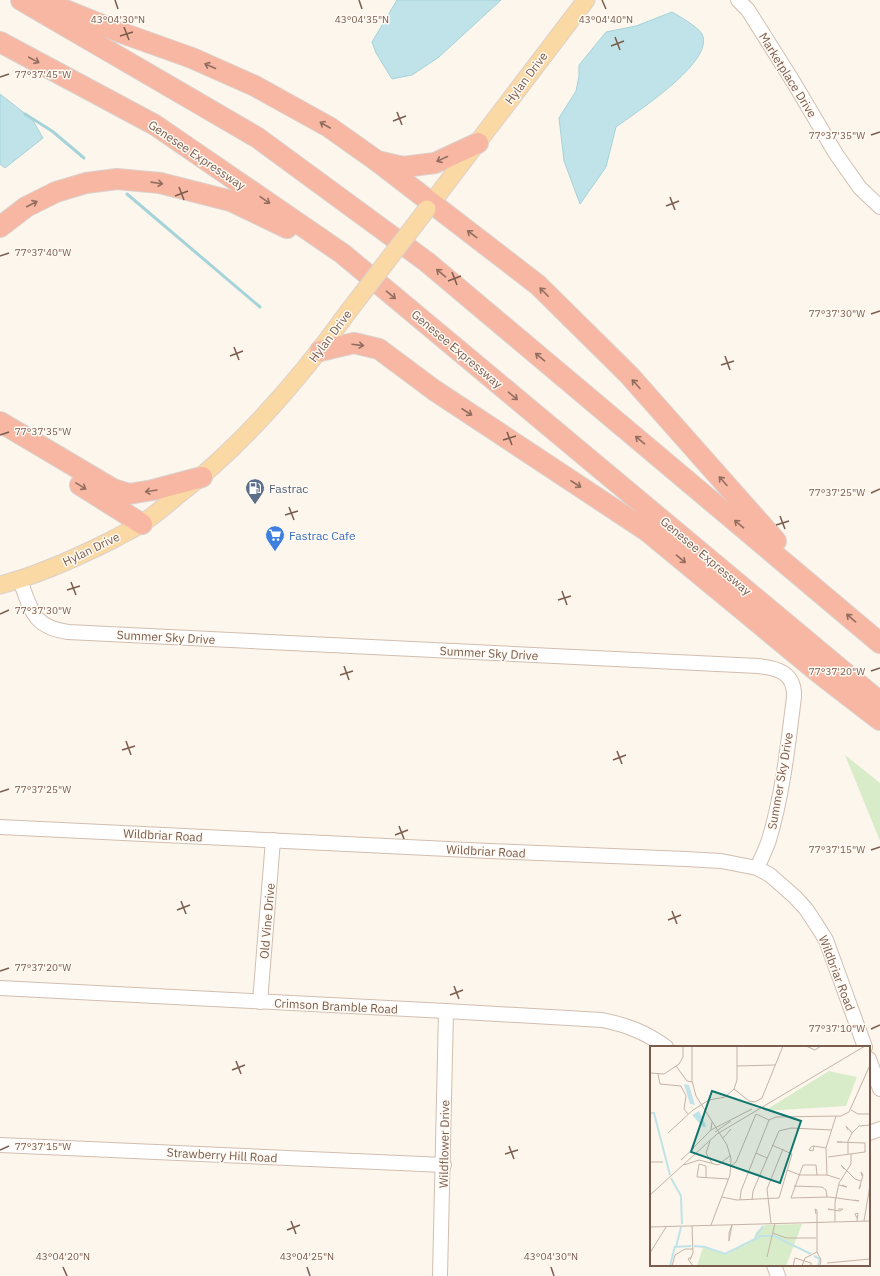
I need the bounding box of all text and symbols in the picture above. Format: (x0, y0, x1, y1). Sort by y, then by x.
text: 43°04'30"N (91, 13, 145, 26)
text: 43°04'35"N (335, 13, 389, 26)
text: 43°04'40"N (579, 13, 633, 26)
street label: Marketplace Drive (756, 30, 820, 121)
street label: Hylan Drive (501, 49, 551, 107)
one-way arrow (28, 57, 40, 65)
one-way arrow (204, 62, 216, 69)
text: 77°37'45"W (15, 68, 71, 81)
street label: Genesee Expressway (146, 117, 249, 193)
one-way arrow (319, 121, 331, 129)
text: 77°37'35"W (809, 129, 865, 142)
one-way arrow (437, 156, 449, 163)
one-way arrow (150, 179, 163, 187)
one-way arrow (259, 196, 270, 204)
one-way arrow (25, 200, 37, 208)
one-way arrow (466, 229, 477, 238)
text: 77°37'40"W (15, 246, 71, 259)
one-way arrow (435, 269, 446, 278)
one-way arrow (539, 287, 549, 297)
one-way arrow (386, 290, 397, 299)
street label: Hylan Drive (305, 307, 355, 365)
street label: Genesee Expressway (408, 307, 506, 391)
text: 77°37'30"W (809, 307, 865, 320)
one-way arrow (351, 341, 364, 349)
one-way arrow (535, 352, 546, 361)
one-way arrow (632, 378, 641, 389)
one-way arrow (507, 391, 518, 400)
one-way arrow (461, 408, 472, 416)
text: 77°37'35"W (15, 425, 71, 438)
one-way arrow (634, 436, 645, 445)
one-way arrow (718, 476, 727, 486)
fuel station icon: Fastrac (244, 477, 266, 505)
one-way arrow (570, 479, 581, 488)
place label: Fastrac (269, 481, 308, 496)
one-way arrow (75, 482, 86, 490)
text: 77°37'25"W (809, 486, 865, 499)
one-way arrow (145, 487, 158, 495)
street label: Genesee Expressway (657, 514, 755, 598)
one-way arrow (734, 519, 745, 528)
supermarket icon: Fastrac Cafe (264, 524, 286, 552)
place label: Fastrac Cafe (289, 528, 356, 543)
street label: Hylan Drive (60, 529, 122, 569)
one-way arrow (676, 554, 687, 563)
text: 77°37'30"W (15, 604, 71, 617)
one-way arrow (846, 614, 857, 623)
street label: Summer Sky Drive (116, 627, 216, 647)
street label: Summer Sky Drive (439, 643, 539, 663)
text: 77°37'20"W (809, 665, 865, 678)
street label: Summer Sky Drive (764, 731, 796, 831)
text: 77°37'25"W (15, 783, 71, 796)
street label: Wildbriar Road (123, 825, 203, 845)
street label: Wildbriar Road (446, 841, 526, 861)
text: 77°37'15"W (809, 843, 865, 856)
street label: Old Vine Drive (256, 882, 278, 959)
street label: Wildbriar Road (816, 933, 858, 1013)
text: 77°37'20"W (15, 961, 71, 974)
street label: Crimson Bramble Road (274, 995, 398, 1017)
text: 77°37'10"W (809, 1022, 865, 1035)
inset map (650, 1046, 870, 1266)
street label: Wildflower Drive (436, 1099, 452, 1188)
text: 77°37'15"W (15, 1140, 71, 1153)
street label: Strawberry Hill Road (166, 1145, 278, 1165)
text: 43°04'20"N (36, 1250, 90, 1263)
text: 43°04'25"N (280, 1250, 334, 1263)
text: 43°04'30"N (524, 1250, 578, 1263)

